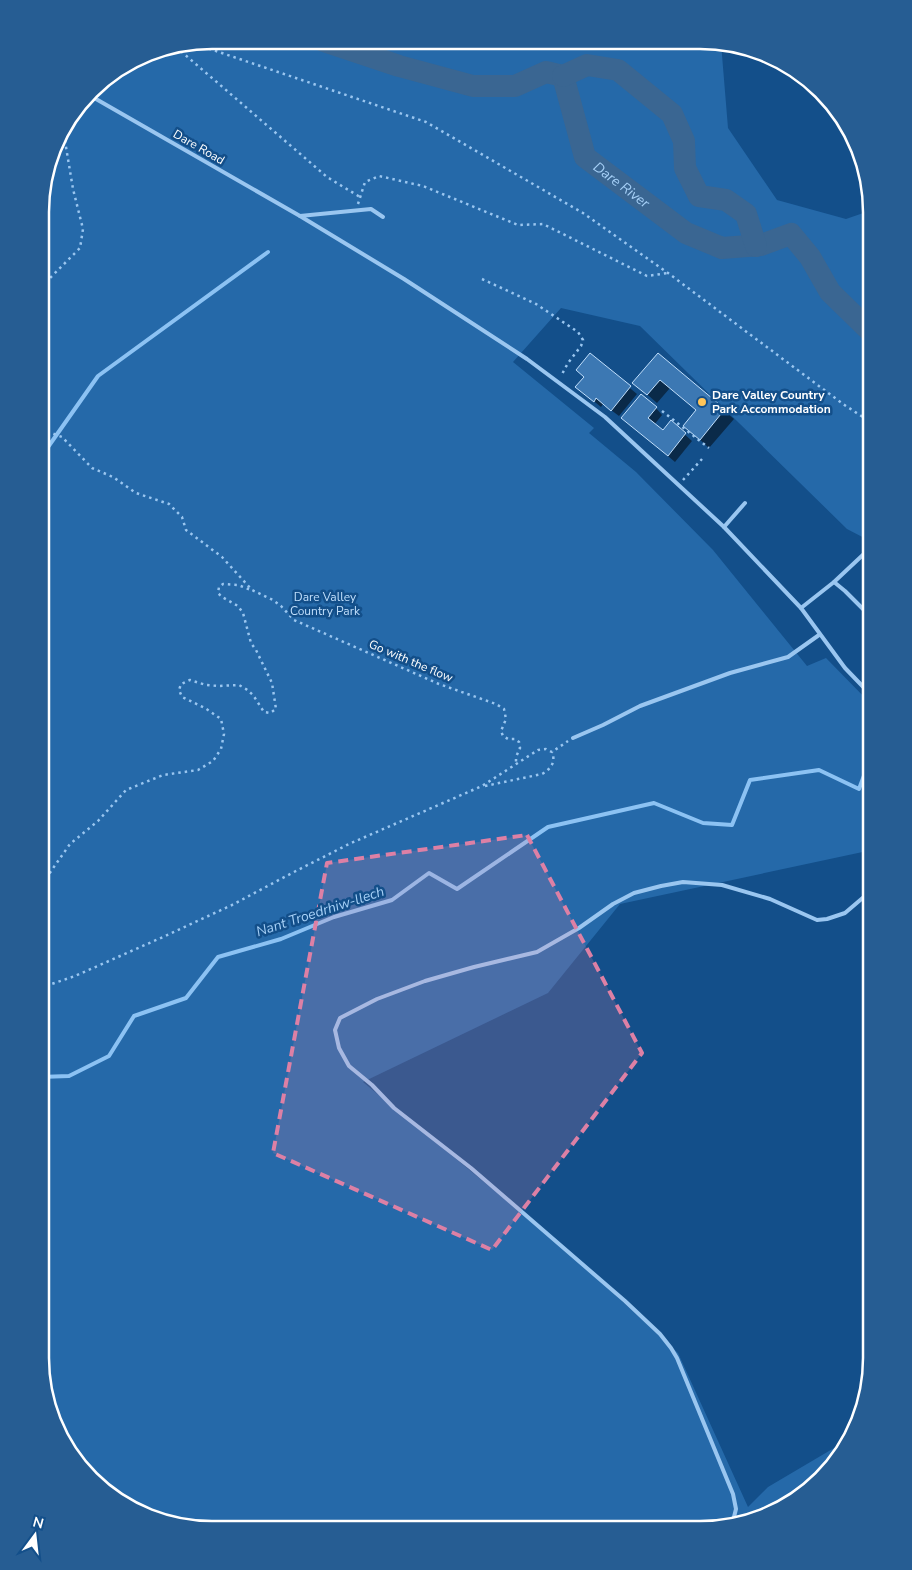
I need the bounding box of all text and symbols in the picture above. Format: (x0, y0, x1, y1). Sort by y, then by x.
street label: Dare Road (170, 126, 228, 168)
water label: Dare River (589, 158, 654, 213)
place label: Dare Valley Country Park Accommodation (712, 387, 831, 417)
marker: Dare Valley Country Park Accommodation (696, 396, 708, 408)
park label: Dare Valley Country Park (290, 589, 361, 619)
street label: Go with the flow (366, 636, 456, 686)
water label: Nant Troedrhiw-llech (254, 882, 387, 941)
north arrow (10, 1510, 60, 1560)
text: N (31, 1512, 46, 1533)

